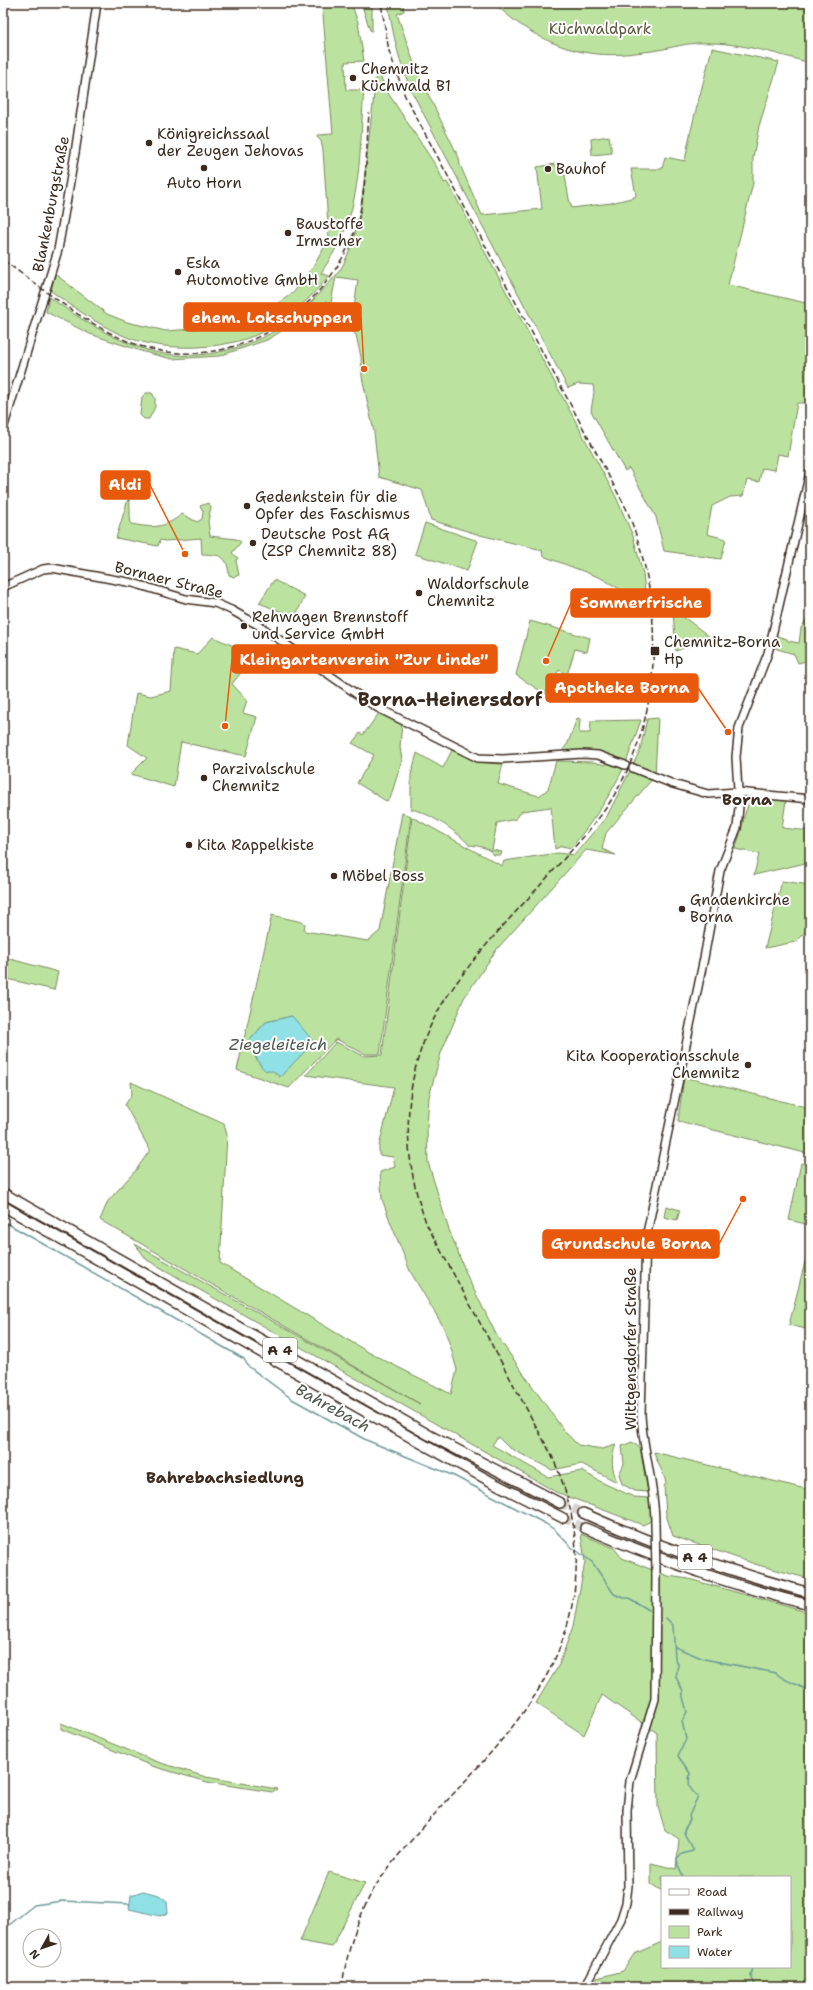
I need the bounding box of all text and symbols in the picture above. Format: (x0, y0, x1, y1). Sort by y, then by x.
park label: Küchwaldpark (549, 19, 651, 39)
place label: Chemnitz Küchwald B1 (361, 59, 451, 96)
marker: Chemnitz Küchwald B1 (348, 73, 358, 83)
place label: Königreichssaal der Zeugen Jehovas (157, 124, 304, 161)
street label: Blankenburgstraße (28, 134, 74, 274)
marker: Königreichssaal der Zeugen Jehovas (144, 138, 154, 148)
place label: Bauhof (556, 159, 607, 179)
marker: Auto Horn (199, 163, 209, 173)
marker: Bauhof (543, 164, 553, 174)
place label: Auto Horn (166, 173, 242, 193)
place label: Baustoffe Irmscher (296, 214, 364, 251)
marker: Baustoffe Irmscher (283, 228, 293, 238)
place label: Eska Automotive GmbH (186, 253, 318, 290)
marker: Eska Automotive GmbH (173, 267, 183, 277)
callout: ehem. Lokschuppen (184, 303, 361, 331)
text: ehem. Lokschuppen (192, 307, 353, 328)
callout: Aldi (101, 471, 150, 499)
text: Aldi (108, 474, 142, 495)
place label: Gedenkstein für die Opfer des Faschismus (255, 487, 410, 524)
marker: Gedenkstein für die Opfer des Faschismus (242, 501, 252, 511)
place label: Deutsche Post AG (ZSP Chemnitz 88) (261, 524, 397, 561)
marker: Deutsche Post AG (ZSP Chemnitz 88) (248, 538, 258, 548)
street label: Bornaer Straße (113, 557, 225, 603)
place label: Waldorfschule Chemnitz (427, 574, 530, 611)
marker: Waldorfschule Chemnitz (414, 588, 424, 598)
callout: Sommerfrische (571, 589, 710, 617)
text: Sommerfrische (580, 592, 703, 613)
place label: Rehwagen Brennstoff und Service GmbH (252, 607, 409, 644)
marker: Rehwagen Brennstoff und Service GmbH (239, 621, 249, 631)
place label: Chemnitz-Borna Hp (664, 632, 781, 669)
callout: Kleingartenverein "Zur Linde" (232, 645, 497, 673)
marker: Chemnitz-Borna Hp (649, 645, 661, 657)
text: Kleingartenverein "Zur Linde" (240, 649, 488, 670)
callout: Apotheke Borna (546, 674, 698, 702)
text: Apotheke Borna (554, 677, 690, 698)
district label: Borna-Heinersdorf (358, 687, 543, 712)
place label: Parzivalschule Chemnitz (212, 759, 315, 796)
marker: Parzivalschule Chemnitz (199, 773, 209, 783)
district label: Borna (722, 789, 772, 810)
place label: Kita Rappelkiste (197, 835, 314, 855)
marker: Kita Rappelkiste (184, 840, 194, 850)
place label: Möbel Boss (342, 866, 424, 886)
marker: Möbel Boss (329, 871, 339, 881)
place label: Gnadenkirche Borna (690, 890, 790, 927)
marker: Gnadenkirche Borna (677, 904, 687, 914)
water label: Ziegeleiteich (229, 1034, 327, 1055)
place label: Kita Kooperationsschule Chemnitz (566, 1046, 740, 1083)
marker: Kita Kooperationsschule Chemnitz (743, 1060, 753, 1070)
callout: Grundschule Borna (543, 1230, 719, 1258)
text: Grundschule Borna (551, 1233, 711, 1254)
street label: Wittgensdorfer Straße (621, 1267, 641, 1431)
road number: A 4 (263, 1338, 297, 1362)
water label: Bahrebach (292, 1379, 374, 1437)
district label: Bahrebachsiedlung (146, 1467, 304, 1488)
road number: A 4 (678, 1545, 712, 1569)
legend (661, 1876, 791, 1968)
text: Road (697, 1884, 728, 1900)
text: Railway (697, 1904, 744, 1920)
text: Park (697, 1924, 723, 1940)
north arrow (22, 1928, 62, 1968)
text: Water (697, 1944, 733, 1960)
text: N (26, 1946, 43, 1962)

